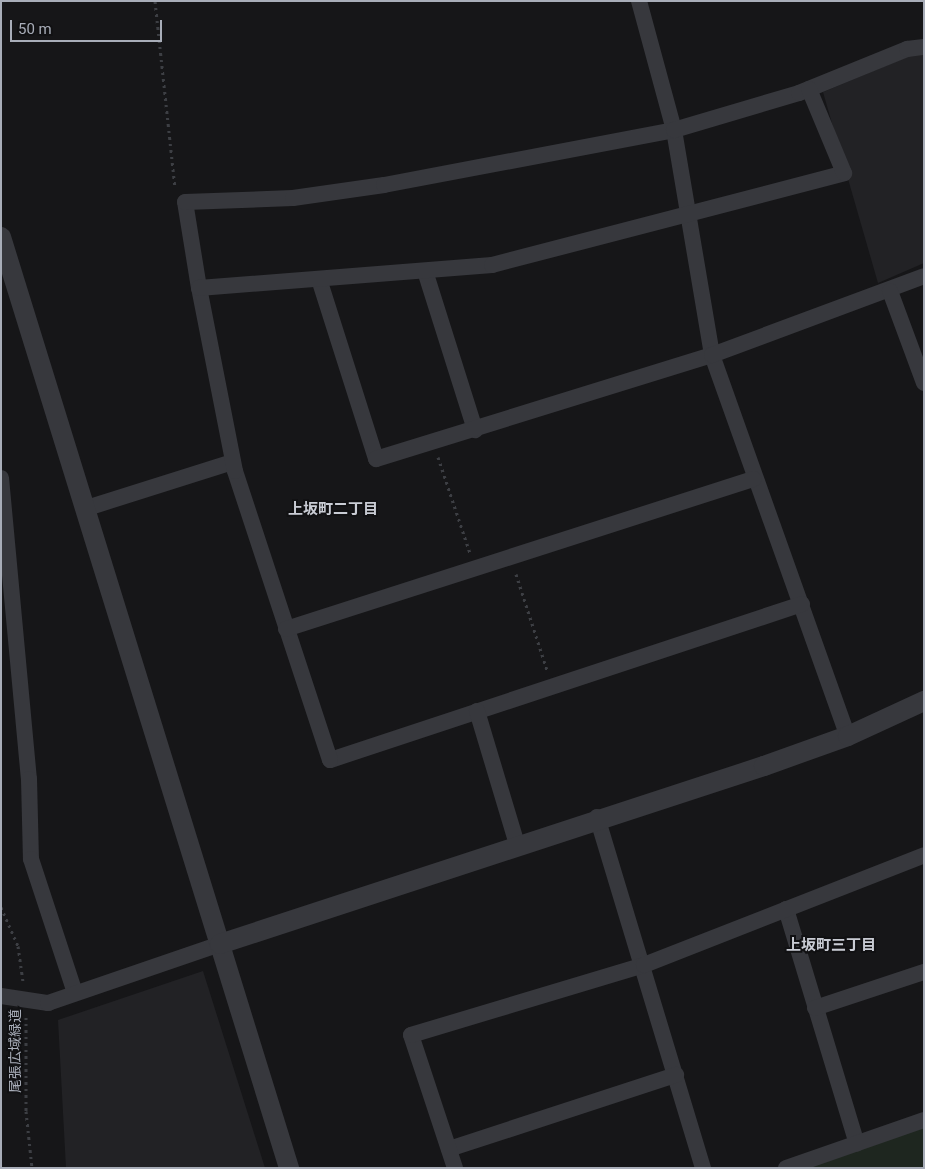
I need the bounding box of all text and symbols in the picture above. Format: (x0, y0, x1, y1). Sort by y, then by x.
scale bar (12, 10, 165, 42)
text: 50 m (18, 20, 52, 38)
district label: 上坂町二丁目 (288, 501, 378, 519)
district label: 上坂町三丁目 (786, 937, 876, 955)
street label: 尾張広域緑道 (7, 1009, 23, 1093)

